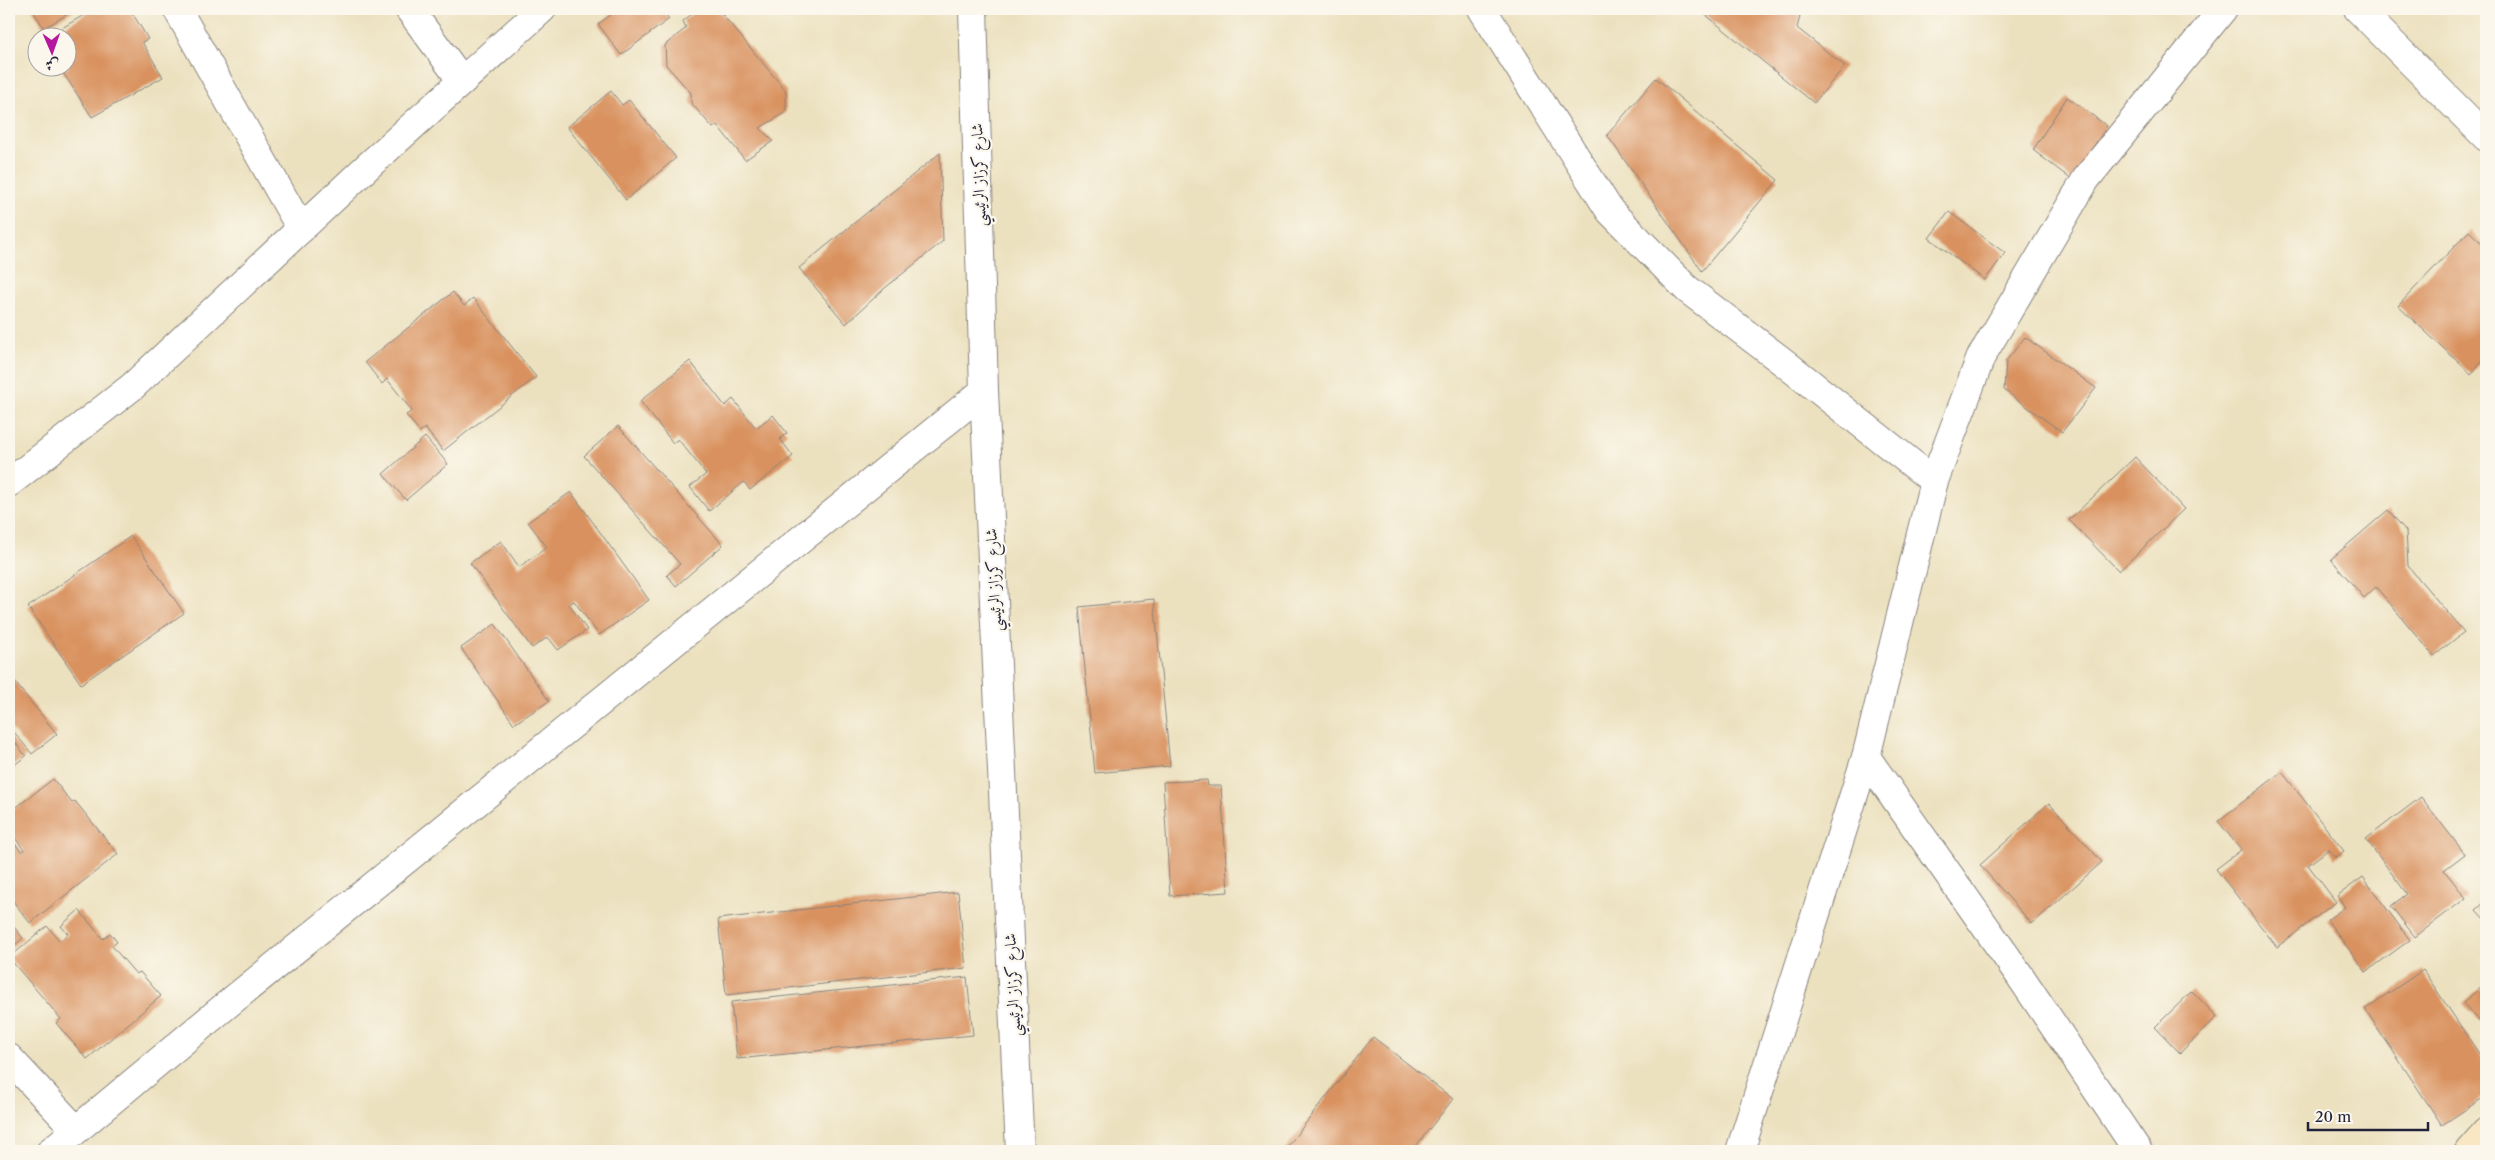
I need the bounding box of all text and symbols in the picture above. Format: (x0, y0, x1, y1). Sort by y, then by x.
north arrow (28, 28, 78, 78)
text: ش (45, 56, 60, 74)
street label: شارع كرزاز الرئيسي (966, 123, 996, 227)
street label: شارع كرزاز الرئيسي (980, 528, 1012, 632)
street label: شارع كرزاز الرئيسي (999, 933, 1031, 1037)
scale bar (2308, 1100, 2428, 1132)
text: 20 m (2315, 1107, 2351, 1126)

